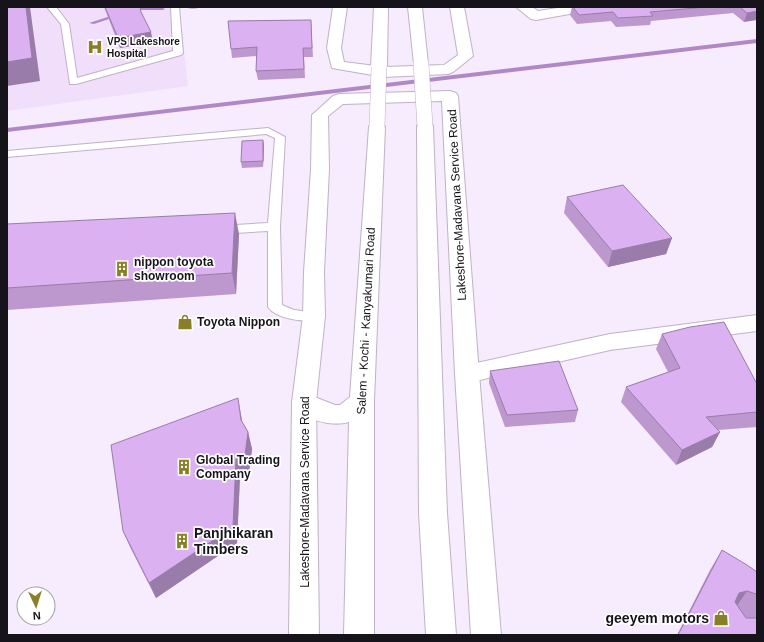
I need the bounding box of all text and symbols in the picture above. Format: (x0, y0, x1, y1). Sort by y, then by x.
place label: VPS Lakeshore Hospital (107, 36, 180, 59)
hospital icon: VPS Lakeshore Hospital (86, 38, 104, 56)
street label: Lakeshore-Madavana Service Road (445, 109, 469, 301)
street label: Salem - Kochi - Kanyakumari Road (354, 227, 378, 415)
place label: nippon toyota showroom (134, 255, 214, 283)
building icon: nippon toyota showroom (113, 260, 131, 278)
shop icon: Toyota Nippon (176, 313, 194, 331)
place label: Toyota Nippon (197, 315, 280, 329)
street label: Lakeshore-Madavana Service Road (298, 396, 312, 588)
place label: Global Trading Company (196, 453, 280, 481)
building icon: Global Trading Company (175, 458, 193, 476)
place label: Panjhikaran Timbers (194, 525, 273, 557)
building icon: Panjhikaran Timbers (173, 532, 191, 550)
north arrow (16, 586, 56, 626)
shop icon: geeyem motors (712, 609, 730, 627)
text: N (32, 610, 41, 622)
place label: geeyem motors (606, 610, 709, 626)

